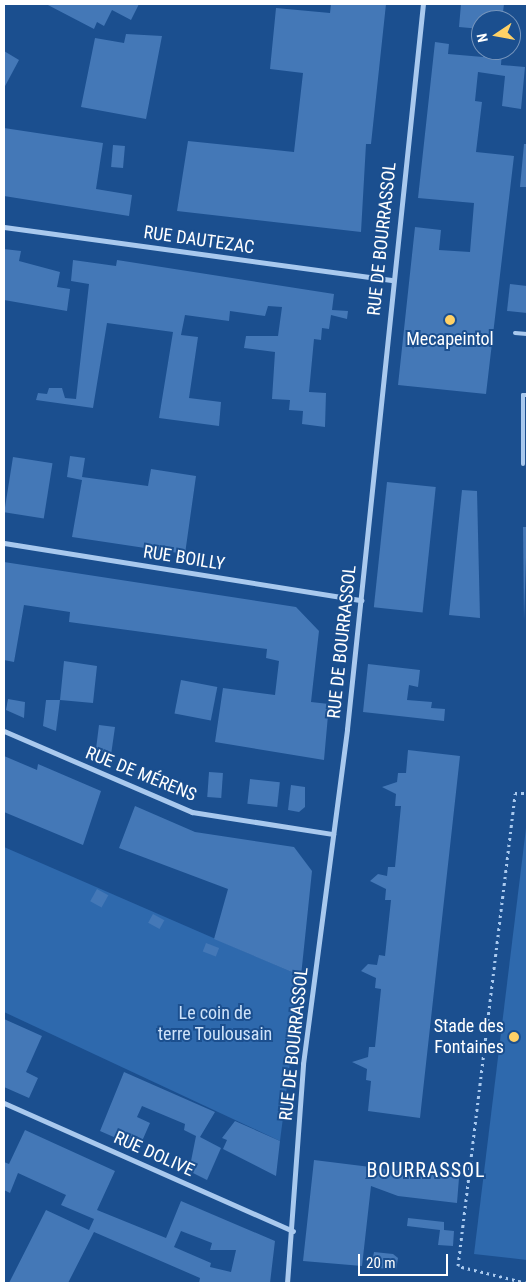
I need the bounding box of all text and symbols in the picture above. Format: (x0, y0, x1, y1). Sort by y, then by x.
north arrow (471, 10, 521, 60)
text: N (474, 32, 491, 44)
street label: RUE DE BOURRASSOL (363, 161, 401, 317)
street label: RUE DAUTEZAC (142, 222, 256, 258)
marker: Mecapeintol (444, 314, 456, 326)
place label: Mecapeintol (406, 328, 494, 350)
street label: RUE BOILLY (142, 541, 226, 575)
street label: RUE DE BOURRASSOL (323, 564, 361, 720)
street label: RUE DE MÉRENS (82, 742, 200, 806)
street label: RUE DE BOURRASSOL (275, 966, 313, 1122)
park label: Le coin de terre Toulousain (158, 1003, 272, 1046)
place label: Stade des Fontaines (434, 1016, 504, 1058)
marker: Stade des Fontaines (508, 1031, 520, 1043)
street label: RUE DOLIVE (110, 1127, 198, 1181)
district label: BOURRASSOL (365, 1158, 487, 1182)
scale bar (361, 1244, 451, 1276)
text: 20 m (366, 1254, 396, 1272)

